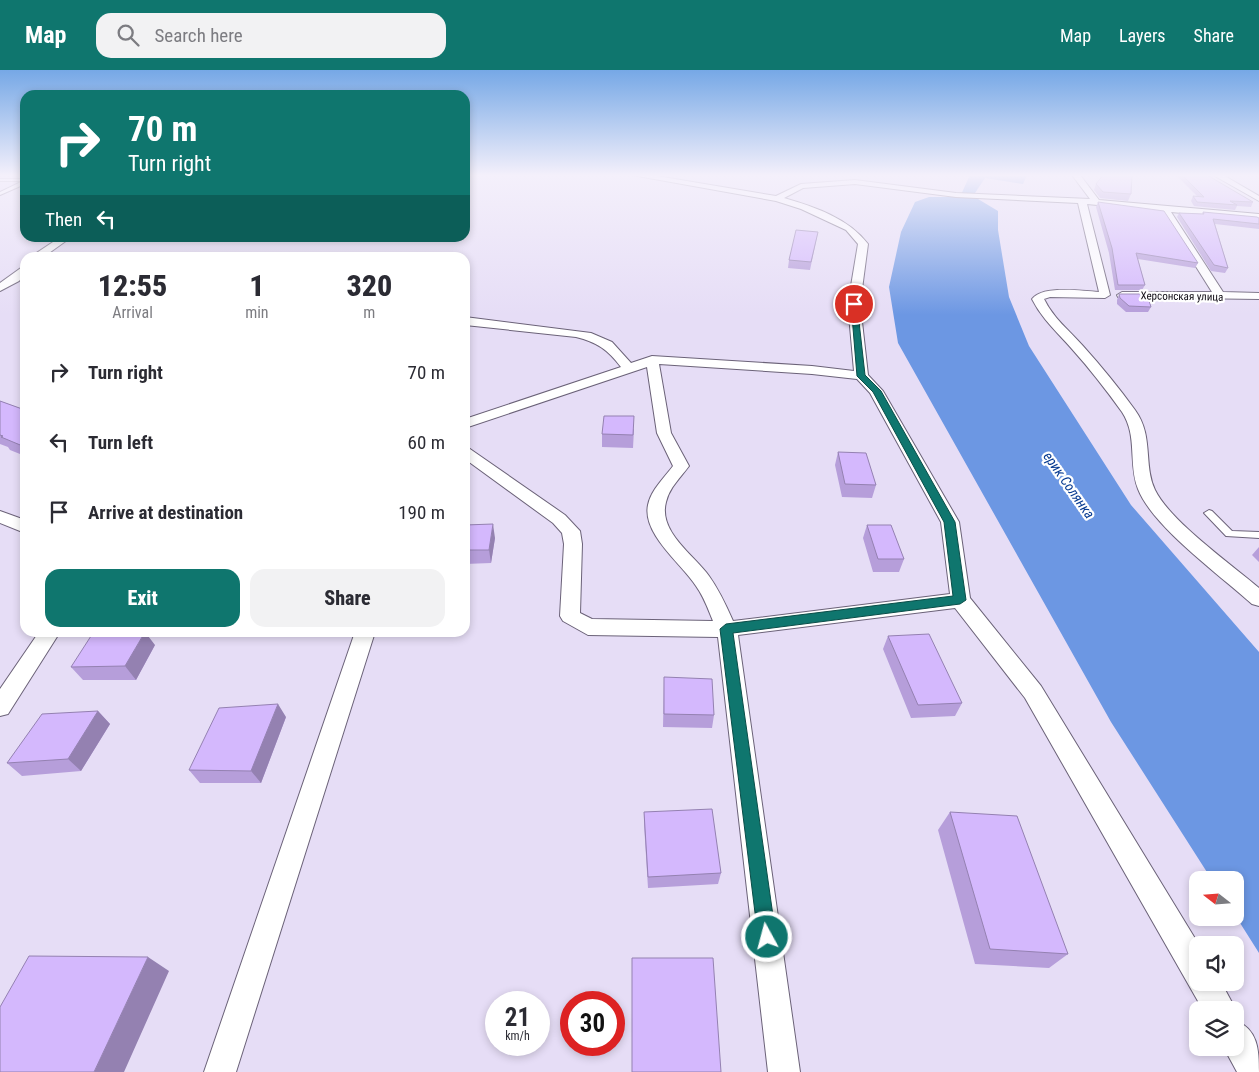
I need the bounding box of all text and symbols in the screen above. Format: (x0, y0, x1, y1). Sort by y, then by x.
search box (96, 13, 446, 58)
text: Map (25, 21, 66, 49)
icon: search (114, 21, 142, 49)
text: Search here (154, 24, 243, 47)
text: Map (1060, 25, 1091, 46)
text: Layers (1119, 25, 1166, 46)
text: Share (1194, 25, 1234, 46)
text: 70 m (128, 109, 197, 150)
icon: right (45, 110, 110, 175)
text: Turn right (128, 151, 211, 176)
icon: left (92, 205, 120, 233)
text: Then (45, 208, 82, 231)
text: 12:55 (98, 268, 167, 303)
text: 1 (249, 268, 264, 303)
text: 320 (346, 268, 392, 303)
pin (833, 283, 875, 325)
street label: Херсонская улица (1140, 289, 1223, 304)
icon: arrive (840, 290, 868, 318)
text: Arrival (112, 303, 153, 322)
text: min (245, 303, 269, 322)
text: m (363, 303, 375, 322)
icon: right (45, 358, 73, 386)
text: Turn right (88, 361, 163, 384)
text: 70 m (408, 361, 445, 384)
icon: left (45, 428, 73, 456)
text: Turn left (88, 431, 153, 454)
text: 60 m (408, 431, 445, 454)
water label: ерик Солянка (1040, 449, 1098, 521)
icon: arrive (45, 498, 73, 526)
text: Arrive at destination (88, 501, 243, 524)
text: 190 m (398, 501, 445, 524)
button: Exit (45, 569, 240, 627)
button: Share (250, 569, 445, 627)
north arrow (1189, 871, 1244, 926)
map controls (1189, 871, 1244, 1056)
position arrow (740, 910, 792, 962)
button: sound (1189, 936, 1244, 991)
speed limit sign: 30 (560, 991, 625, 1056)
button: layers (1189, 1001, 1244, 1056)
text: 21 (505, 1003, 530, 1032)
text: km/h (505, 1029, 530, 1043)

